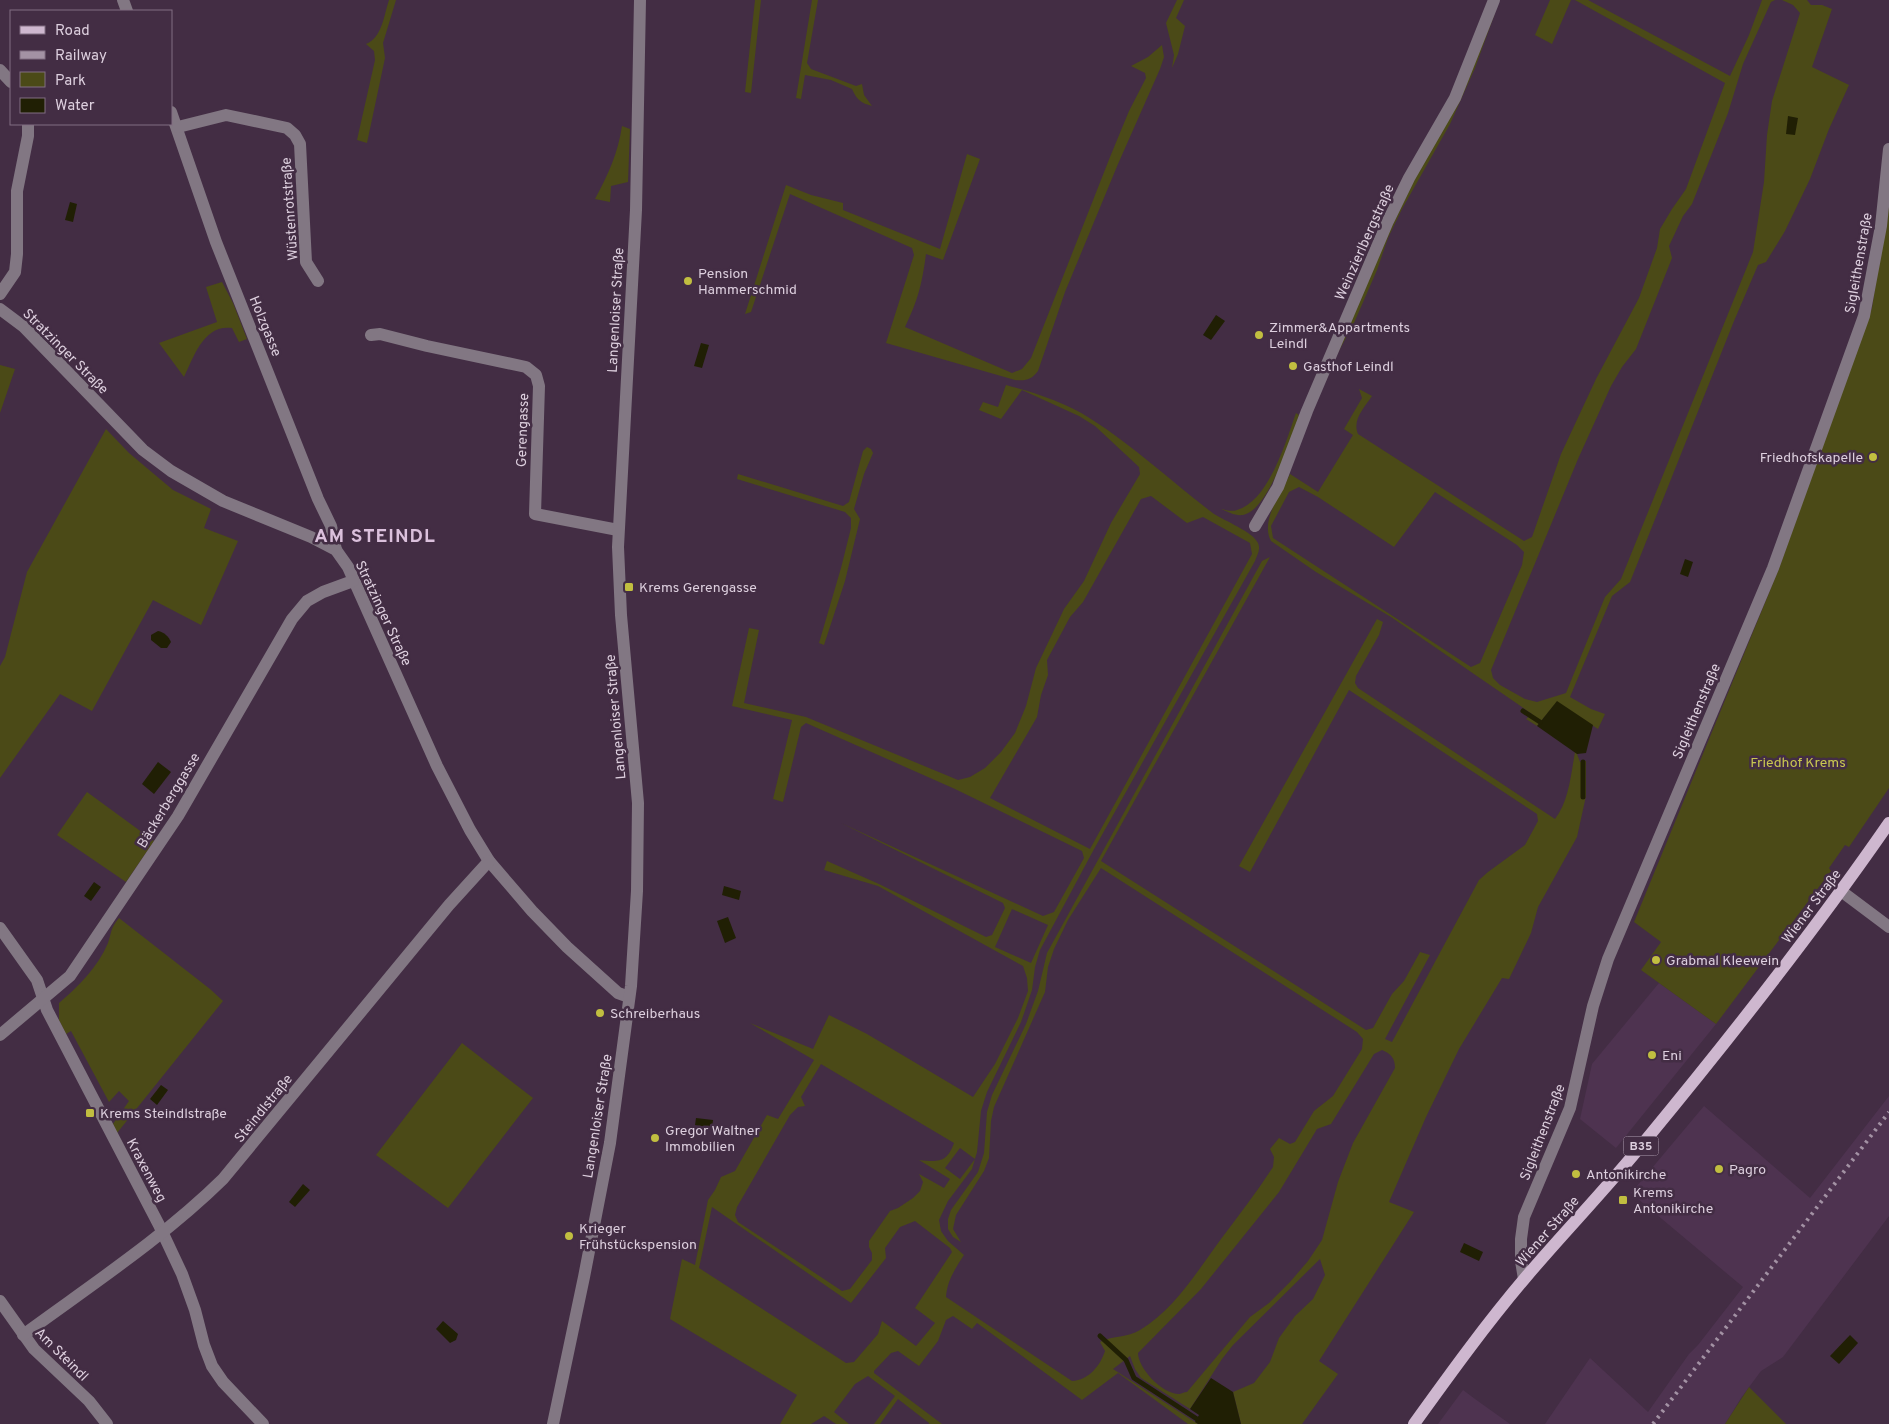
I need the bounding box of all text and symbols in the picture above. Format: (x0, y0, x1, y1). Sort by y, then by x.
legend (10, 10, 172, 125)
text: Road (55, 22, 90, 41)
text: Railway (55, 47, 107, 66)
text: Park (55, 72, 86, 91)
text: Water (55, 97, 95, 116)
street label: Wüstenrotstraße (278, 157, 303, 261)
street label: Weinzierlbergstraße (1332, 182, 1399, 303)
street label: Sigleithenstraße (1842, 211, 1877, 315)
street label: Langenloiser Straße (605, 247, 628, 373)
place label: Pension Hammerschmid (698, 266, 797, 299)
marker: Pension Hammerschmid (682, 275, 694, 287)
street label: Holzgasse (245, 294, 284, 359)
street label: Stratzinger Straße (19, 306, 111, 398)
place label: Zimmer&Appartments Leindl (1269, 320, 1410, 353)
marker: Zimmer&Appartments Leindl (1253, 329, 1265, 341)
place label: Gasthof Leindl (1303, 359, 1394, 376)
marker: Gasthof Leindl (1287, 360, 1299, 372)
street label: Gerengasse (514, 393, 533, 467)
place label: Friedhofskapelle (1760, 450, 1863, 467)
marker: Friedhofskapelle (1867, 451, 1879, 463)
district label: AM STEINDL (314, 525, 436, 549)
street label: Stratzinger Straße (351, 558, 414, 669)
place label: Krems Gerengasse (639, 580, 757, 597)
marker: Krems Gerengasse (623, 581, 635, 593)
street label: Langenloiser Straße (603, 654, 630, 780)
street label: Sigleithenstraße (1670, 661, 1725, 762)
street label: Bäckerberggasse (134, 750, 204, 852)
park label: Friedhof Krems (1750, 755, 1846, 772)
street label: Wiener Straße (1779, 867, 1846, 947)
place label: Grabmal Kleewein (1666, 953, 1779, 970)
marker: Grabmal Kleewein (1650, 954, 1662, 966)
place label: Schreiberhaus (610, 1006, 700, 1023)
marker: Schreiberhaus (594, 1007, 606, 1019)
place label: Eni (1662, 1048, 1682, 1065)
marker: Eni (1646, 1049, 1658, 1061)
street label: Langenloiser Straße (580, 1053, 617, 1180)
street label: Steindlstraße (231, 1071, 297, 1147)
street label: Sigleithenstraße (1517, 1082, 1570, 1183)
place label: Krems Steindlstraße (100, 1106, 227, 1123)
marker: Krems Steindlstraße (84, 1107, 96, 1119)
place label: Gregor Waltner Immobilien (665, 1123, 760, 1156)
marker: Gregor Waltner Immobilien (649, 1132, 661, 1144)
street label: Kraxenweg (122, 1136, 170, 1205)
road number: B35 (1624, 1136, 1658, 1156)
place label: Pagro (1729, 1162, 1766, 1179)
marker: Pagro (1713, 1163, 1725, 1175)
place label: Antonikirche (1586, 1167, 1666, 1184)
marker: Antonikirche (1570, 1168, 1582, 1180)
place label: Krems Antonikirche (1633, 1185, 1713, 1218)
street label: Wiener Straße (1513, 1193, 1584, 1271)
marker: Krems Antonikirche (1617, 1194, 1629, 1206)
place label: Krieger Frühstückspension (579, 1221, 697, 1254)
marker: Krieger Frühstückspension (563, 1230, 575, 1242)
street label: Am Steindl (31, 1325, 91, 1385)

